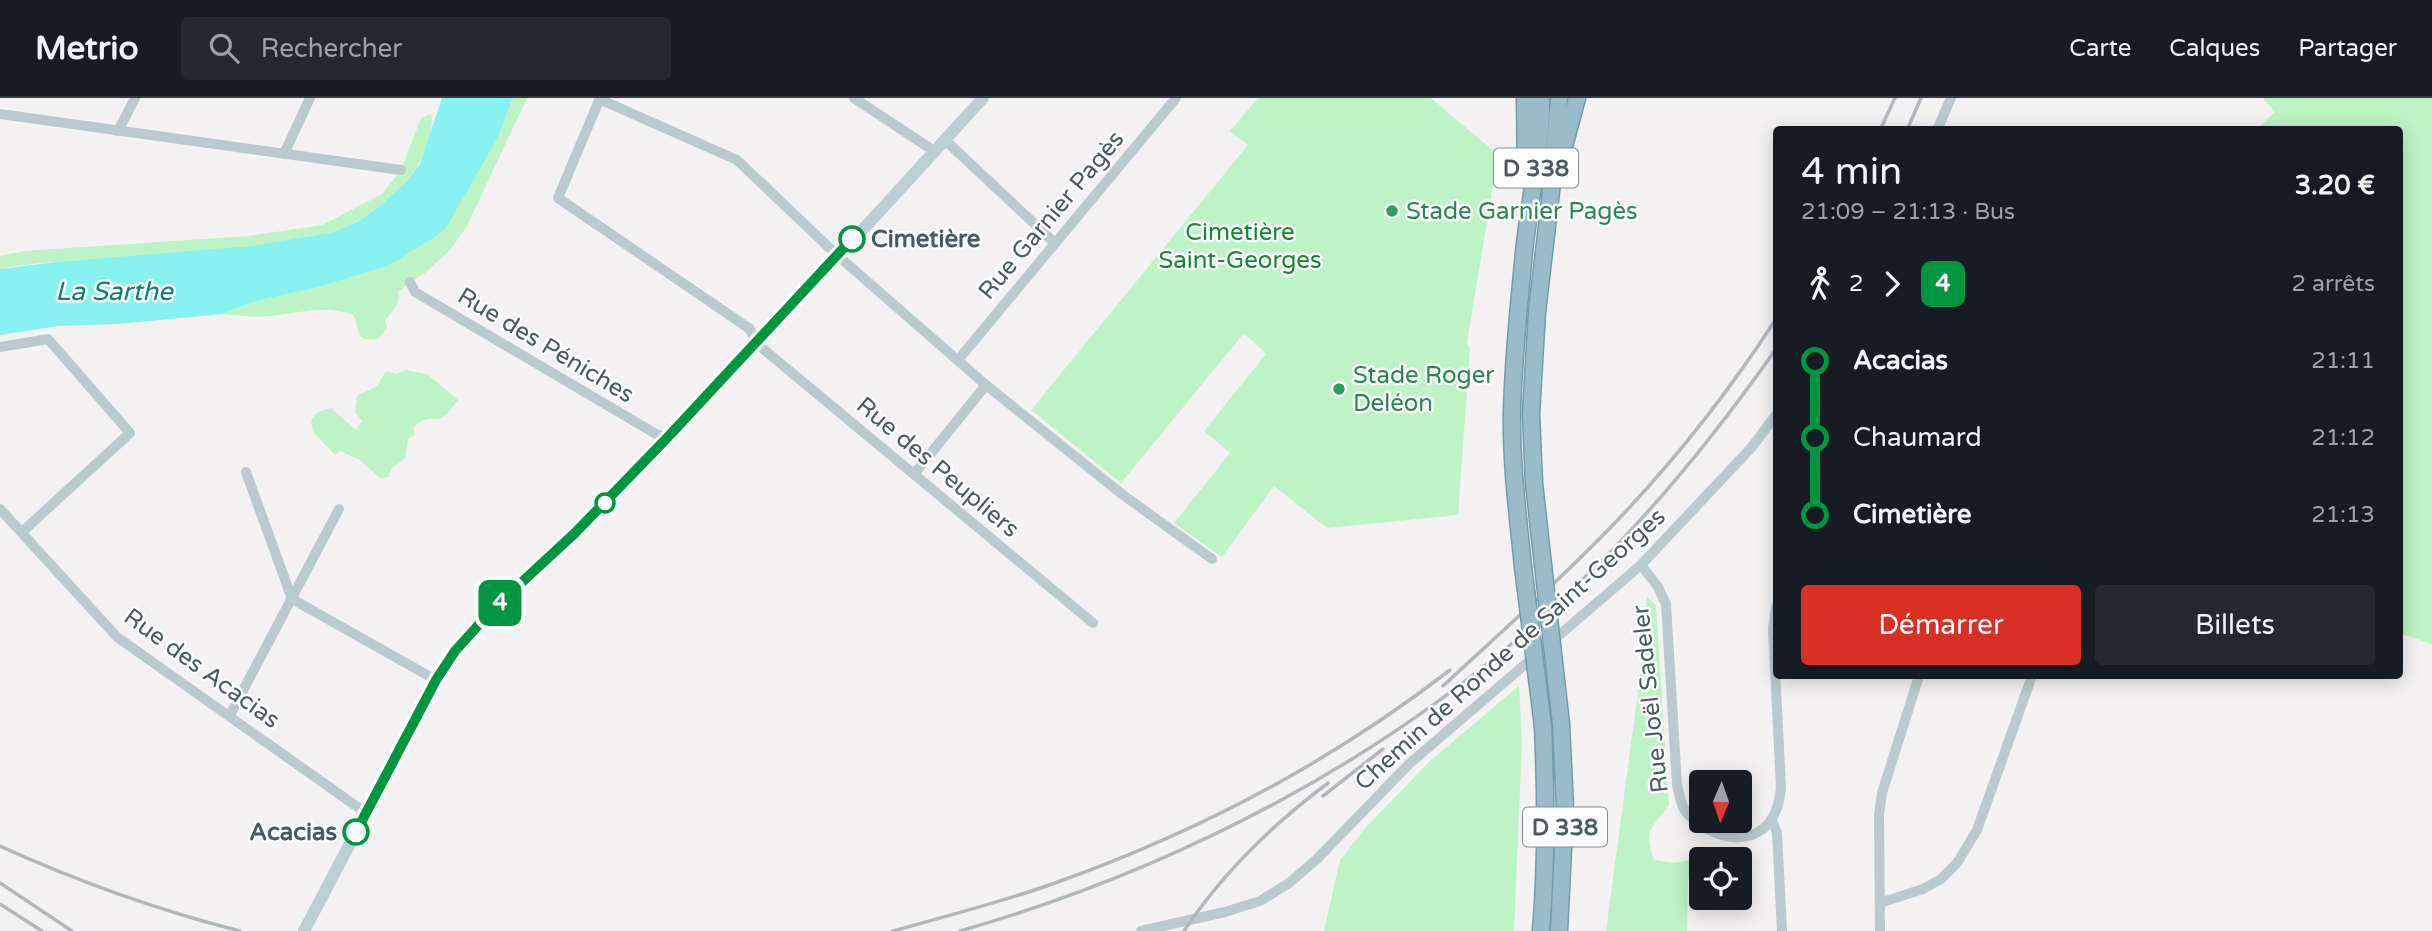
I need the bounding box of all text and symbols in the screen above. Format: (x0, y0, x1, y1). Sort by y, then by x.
search box (181, 17, 671, 80)
text: Metrio (35, 29, 139, 68)
icon: search (205, 29, 243, 67)
text: Rechercher (261, 33, 402, 64)
text: Carte (2069, 34, 2131, 63)
text: Calques (2169, 34, 2260, 63)
text: Partager (2298, 34, 2397, 63)
street label: Rue Garnier Pagès (972, 125, 1130, 306)
road number: D 338 (1494, 148, 1578, 188)
text: 4 min (1801, 149, 1902, 195)
text: 3.20 € (2295, 170, 2375, 201)
place label: Stade Garnier Pagès (1406, 197, 1638, 226)
text: 21:09 – 21:13 · Bus (1801, 198, 2015, 226)
marker: Stade Garnier Pagès (1384, 203, 1400, 219)
park label: Cimetière Saint-Georges (1159, 218, 1321, 275)
place label: Cimetière (871, 225, 981, 254)
marker: Cimetière (839, 226, 865, 252)
icon: walk (1801, 265, 1839, 303)
icon: forward (1873, 265, 1911, 303)
text: 4 (1935, 269, 1951, 298)
text: 2 (1849, 270, 1863, 298)
text: 2 arrêts (2292, 270, 2375, 298)
water label: La Sarthe (55, 276, 174, 307)
street label: Rue des Péniches (452, 281, 639, 409)
text: Acacias (1853, 345, 1948, 376)
text: 21:11 (2311, 347, 2375, 375)
place label: Stade Roger Deléon (1353, 361, 1495, 418)
marker: Stade Roger Deléon (1331, 381, 1347, 397)
street label: Rue des Peupliers (850, 391, 1025, 544)
text: Chaumard (1853, 422, 1982, 453)
text: 21:12 (2311, 424, 2375, 452)
unlabelled marker (595, 493, 615, 513)
text: Cimetière (1853, 499, 1972, 530)
text: 21:13 (2311, 501, 2375, 529)
street label: Chemin de Ronde de Saint-Georges (1349, 502, 1672, 797)
line badge: 4 (477, 580, 523, 626)
button: Démarrer (1801, 585, 2081, 665)
button: Billets (2095, 585, 2375, 665)
text: 4 (492, 588, 508, 617)
street label: Rue des Acacias (118, 602, 285, 735)
street label: Rue Joël Sadeler (1626, 603, 1675, 794)
north arrow (1689, 770, 1752, 833)
map controls (1689, 770, 1752, 910)
road number: D 338 (1523, 807, 1607, 846)
place label: Acacias (249, 818, 337, 847)
marker: Acacias (343, 819, 369, 845)
button: locate (1689, 847, 1752, 910)

